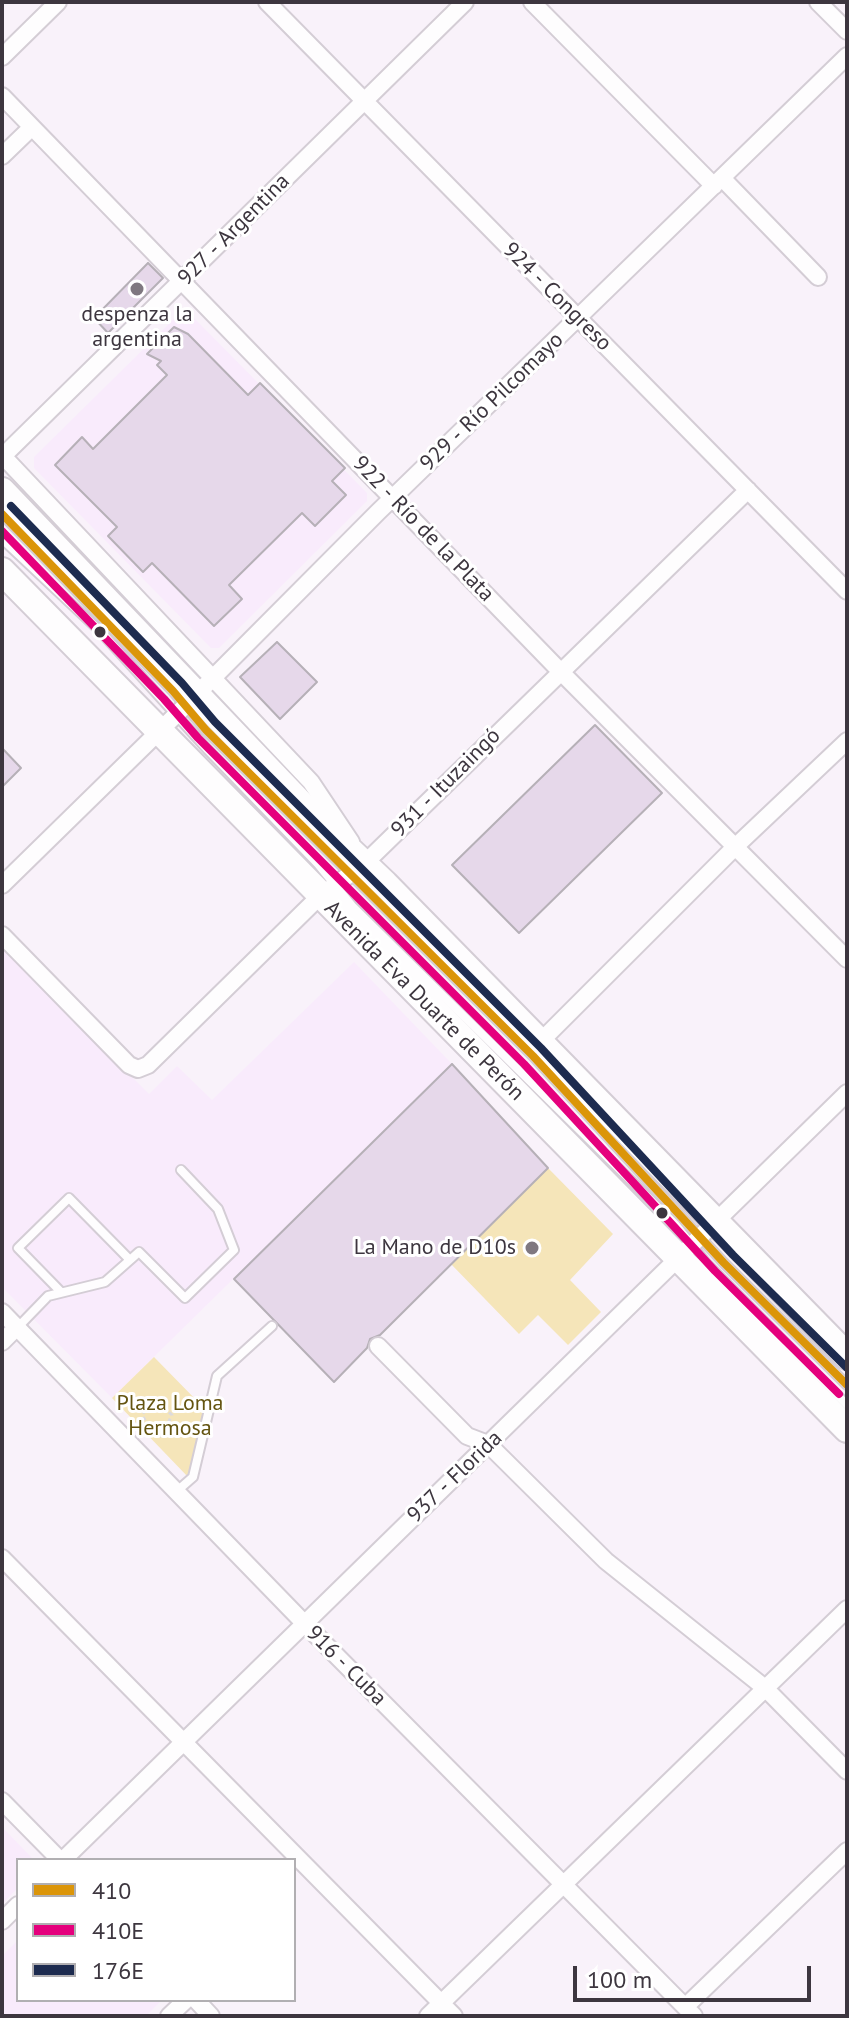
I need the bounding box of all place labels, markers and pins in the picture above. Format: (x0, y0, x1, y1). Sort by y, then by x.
marker: despenza la argentina (128, 280, 146, 298)
place label: despenza la argentina (81, 302, 193, 354)
unlabelled marker (92, 624, 108, 640)
unlabelled marker (654, 1205, 670, 1221)
place label: La Mano de D10s (354, 1235, 516, 1261)
marker: La Mano de D10s (523, 1239, 541, 1257)

